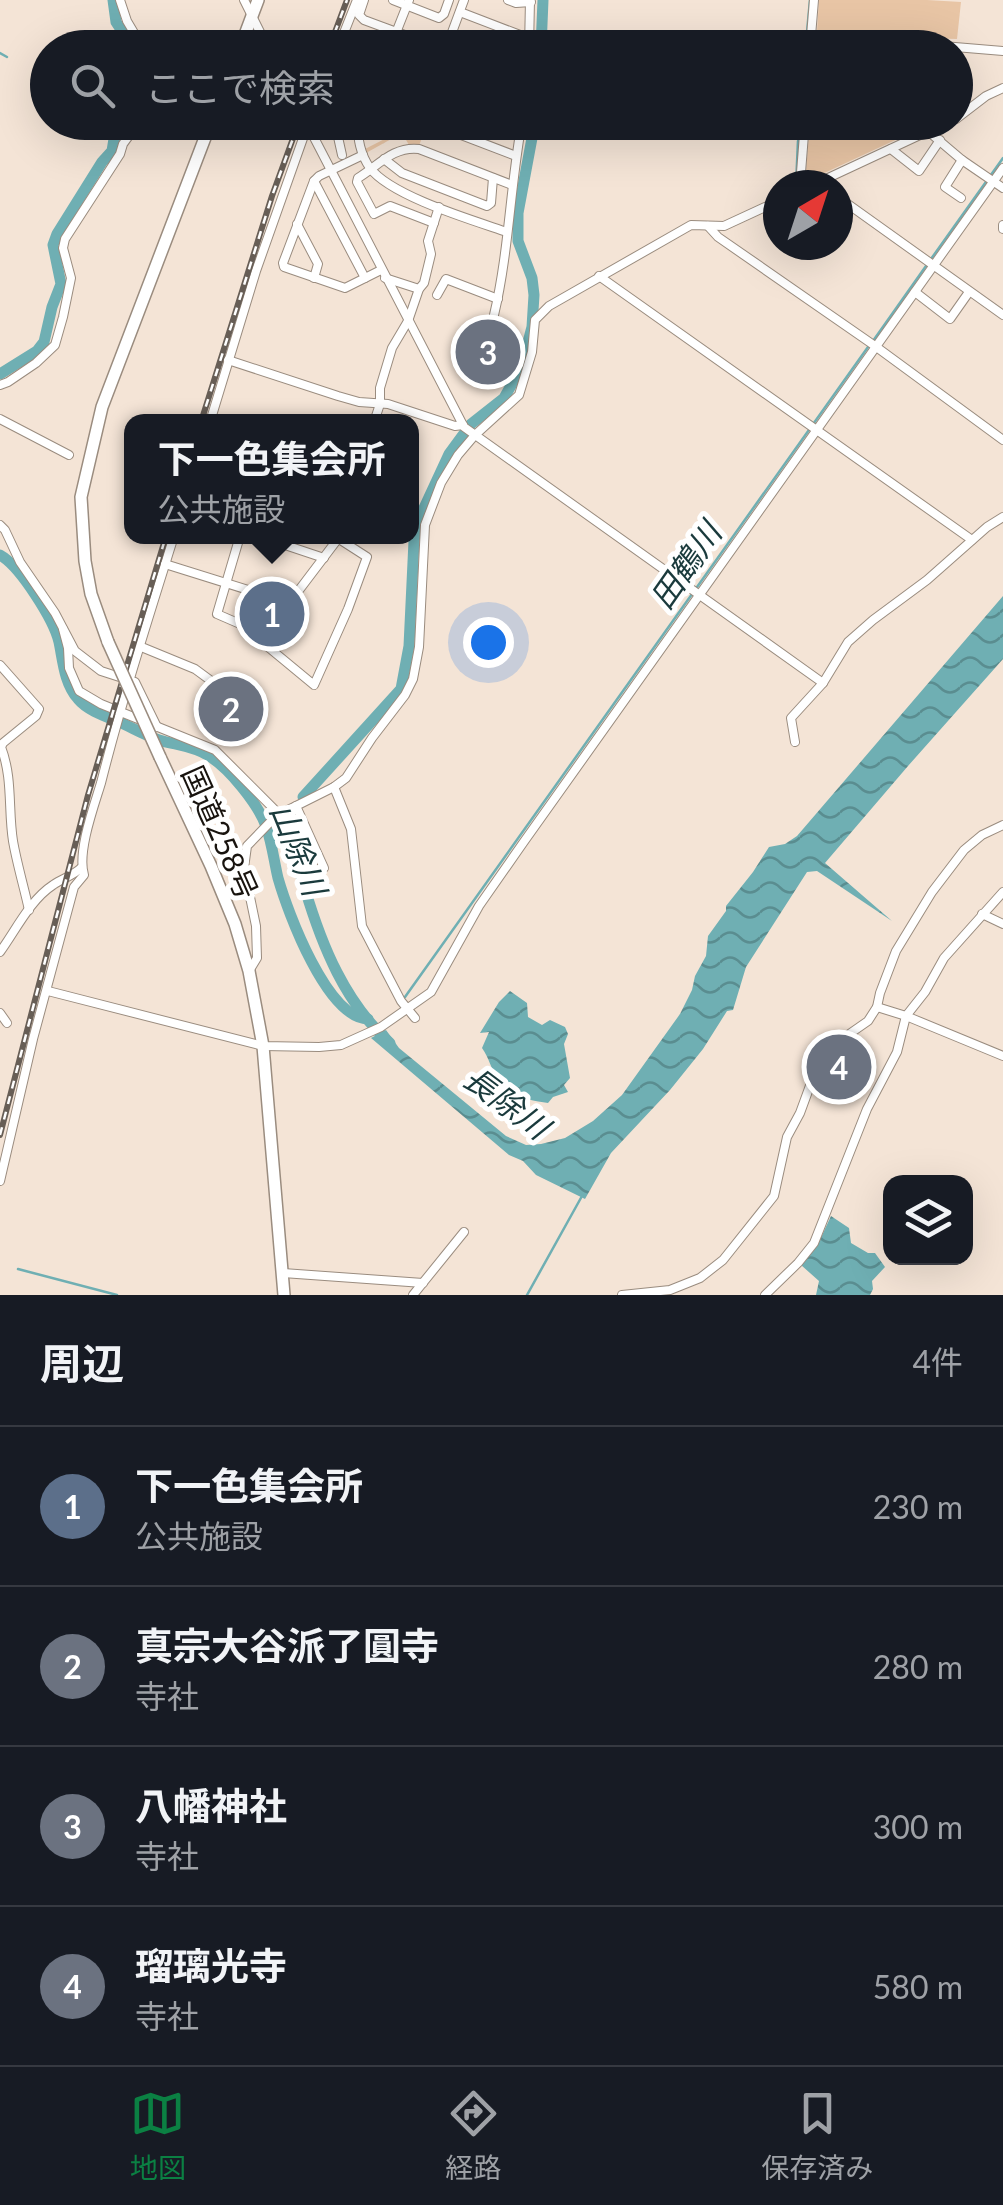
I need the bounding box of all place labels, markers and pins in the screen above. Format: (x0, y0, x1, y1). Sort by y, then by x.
pin: 3 (456, 314, 520, 390)
pin: 1 (240, 576, 304, 652)
pin: 2 (198, 672, 264, 746)
pin: 4 (806, 1030, 872, 1104)

